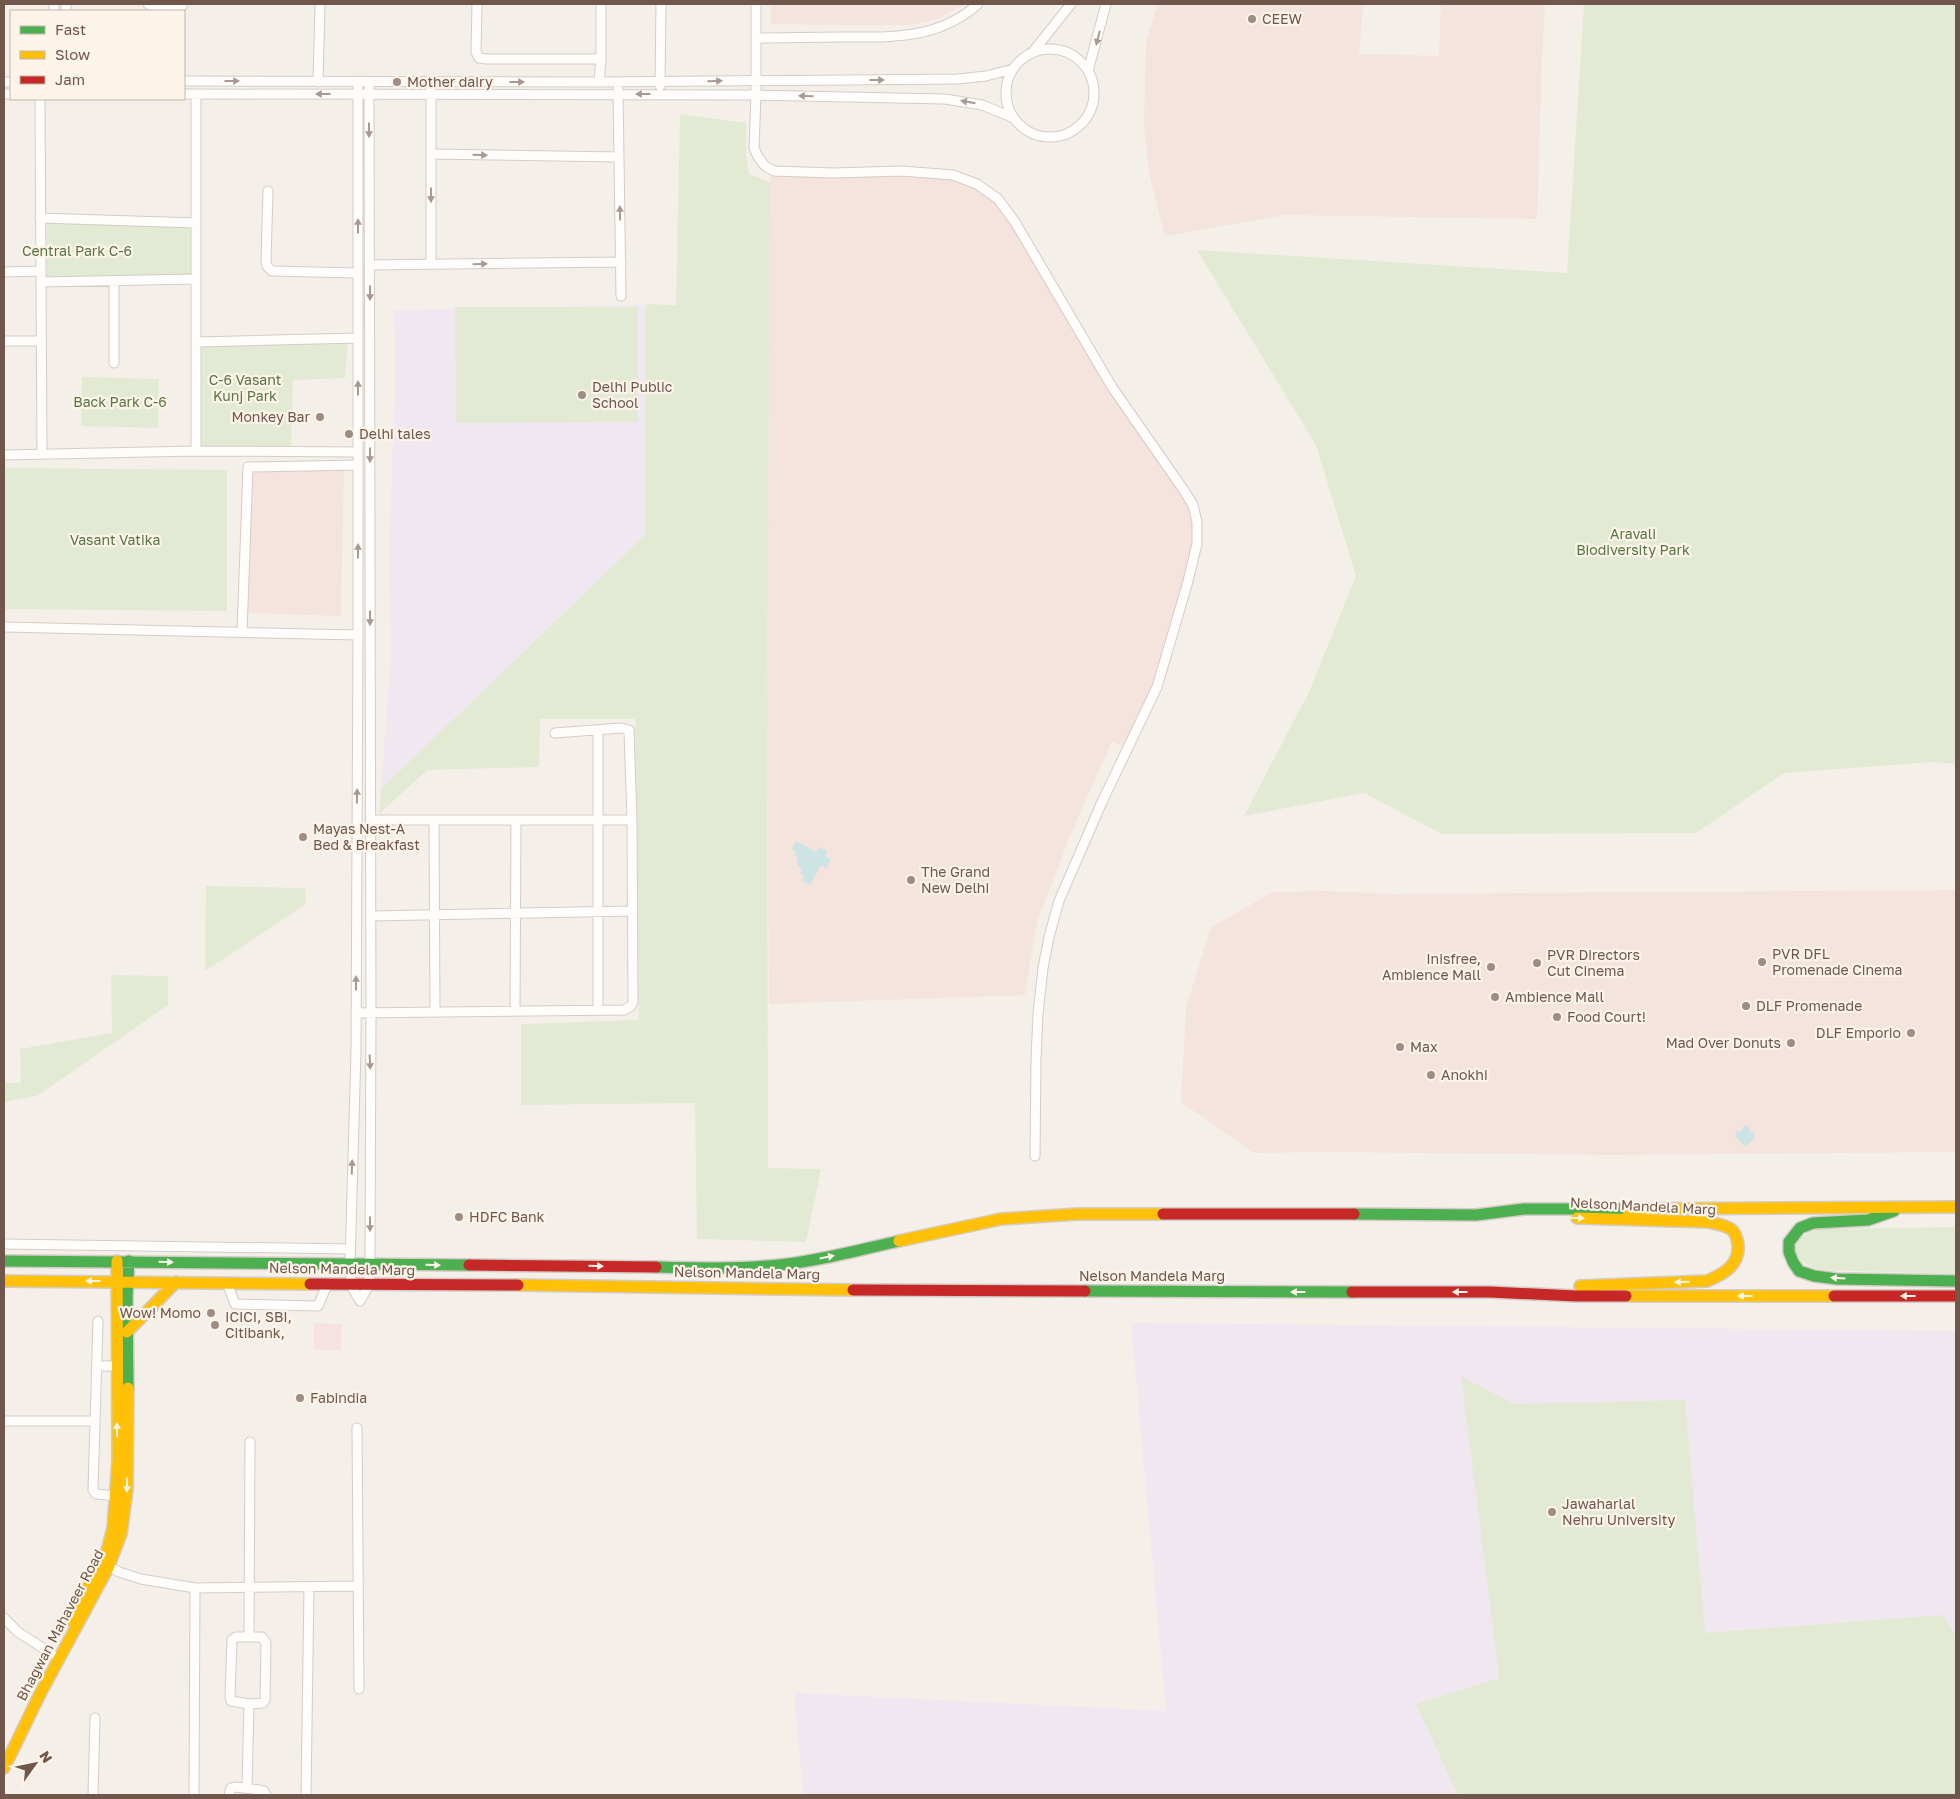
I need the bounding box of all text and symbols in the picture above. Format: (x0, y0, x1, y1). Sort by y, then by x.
legend (10, 10, 185, 100)
place label: CEEW (1262, 10, 1303, 27)
marker: CEEW (1246, 13, 1258, 25)
text: Fast (55, 20, 86, 38)
one-way arrow (1094, 30, 1102, 45)
text: Slow (55, 45, 90, 63)
text: Jam (55, 70, 85, 88)
place label: Mother dairy (407, 73, 493, 90)
marker: Mother dairy (391, 76, 403, 88)
one-way arrow (870, 76, 886, 84)
one-way arrow (225, 77, 241, 85)
one-way arrow (707, 77, 723, 85)
one-way arrow (510, 78, 526, 86)
one-way arrow (315, 90, 331, 98)
one-way arrow (635, 90, 651, 98)
one-way arrow (798, 92, 814, 100)
one-way arrow (960, 98, 976, 106)
one-way arrow (365, 123, 373, 139)
one-way arrow (472, 151, 488, 159)
one-way arrow (427, 187, 435, 203)
one-way arrow (616, 205, 624, 221)
one-way arrow (354, 218, 362, 234)
park label: Central Park C-6 (22, 242, 132, 259)
one-way arrow (472, 260, 488, 268)
one-way arrow (366, 285, 374, 301)
park label: C-6 Vasant Kunj Park (209, 371, 281, 404)
place label: Delhi Public School (592, 378, 673, 411)
one-way arrow (354, 380, 362, 396)
marker: Delhi Public School (576, 389, 588, 401)
park label: Back Park C-6 (73, 393, 167, 410)
place label: Monkey Bar (231, 408, 311, 425)
marker: Monkey Bar (314, 411, 326, 423)
place label: Delhi tales (359, 425, 431, 442)
marker: Delhi tales (343, 428, 355, 440)
one-way arrow (366, 448, 374, 464)
park label: Aravali Biodiversity Park (1576, 525, 1690, 558)
park label: Vasant Vatika (70, 531, 160, 548)
one-way arrow (354, 543, 362, 559)
one-way arrow (366, 610, 374, 626)
one-way arrow (353, 788, 361, 804)
place label: Mayas Nest-A Bed & Breakfast (313, 820, 420, 853)
marker: Mayas Nest-A Bed & Breakfast (297, 831, 309, 843)
place label: The Grand New Delhi (921, 863, 990, 896)
marker: The Grand New Delhi (905, 874, 917, 886)
place label: PVR DFL Promenade Cinema (1772, 945, 1902, 978)
place label: PVR Directors Cut Cinema (1547, 946, 1640, 979)
place label: Inisfree, Ambience Mall (1382, 950, 1481, 983)
marker: PVR DFL Promenade Cinema (1756, 956, 1768, 968)
marker: PVR Directors Cut Cinema (1531, 957, 1543, 969)
marker: Inisfree, Ambience Mall (1485, 961, 1497, 973)
one-way arrow (352, 975, 360, 991)
place label: Ambience Mall (1505, 988, 1604, 1005)
marker: Ambience Mall (1489, 991, 1501, 1003)
place label: DLF Promenade (1756, 997, 1862, 1014)
marker: DLF Promenade (1740, 1000, 1752, 1012)
place label: Food Court! (1567, 1008, 1646, 1025)
marker: Food Court! (1551, 1011, 1563, 1023)
place label: DLF Emporio (1816, 1024, 1901, 1041)
marker: DLF Emporio (1905, 1027, 1917, 1039)
place label: Mad Over Donuts (1666, 1034, 1781, 1051)
marker: Mad Over Donuts (1785, 1037, 1797, 1049)
place label: Max (1410, 1038, 1438, 1055)
marker: Max (1394, 1041, 1406, 1053)
one-way arrow (367, 1054, 375, 1070)
place label: Anokhi (1441, 1066, 1488, 1083)
marker: Anokhi (1425, 1069, 1437, 1081)
one-way arrow (349, 1159, 357, 1175)
street label: Nelson Mandela Marg (1570, 1193, 1716, 1218)
place label: HDFC Bank (469, 1208, 545, 1225)
marker: HDFC Bank (453, 1211, 465, 1223)
one-way arrow (1569, 1214, 1585, 1222)
one-way arrow (366, 1217, 374, 1233)
one-way arrow (820, 1252, 836, 1260)
one-way arrow (158, 1258, 174, 1266)
street label: Nelson Mandela Marg (269, 1259, 415, 1278)
one-way arrow (425, 1261, 441, 1269)
one-way arrow (588, 1262, 604, 1270)
street label: Nelson Mandela Marg (674, 1263, 820, 1282)
street label: Nelson Mandela Marg (1079, 1267, 1225, 1284)
one-way arrow (1829, 1274, 1845, 1282)
one-way arrow (84, 1277, 100, 1285)
one-way arrow (1674, 1278, 1690, 1286)
one-way arrow (1289, 1288, 1305, 1296)
one-way arrow (1452, 1288, 1468, 1296)
one-way arrow (1737, 1292, 1753, 1300)
one-way arrow (1899, 1292, 1915, 1300)
place label: Wow! Momo (120, 1304, 201, 1321)
marker: Wow! Momo (205, 1307, 217, 1319)
place label: ICICI, SBI, Citibank, (225, 1308, 292, 1341)
marker: ICICI, SBI, Citibank, (209, 1319, 221, 1331)
place label: Fabindia (310, 1389, 367, 1406)
marker: Fabindia (294, 1392, 306, 1404)
one-way arrow (113, 1421, 121, 1437)
one-way arrow (123, 1478, 131, 1494)
place label: Jawaharlal Nehru University (1562, 1495, 1676, 1528)
marker: Jawaharlal Nehru University (1546, 1506, 1558, 1518)
street label: Bhagwan Mahaveer Road (12, 1546, 107, 1703)
north arrow (10, 1739, 60, 1789)
text: N (36, 1748, 56, 1766)

